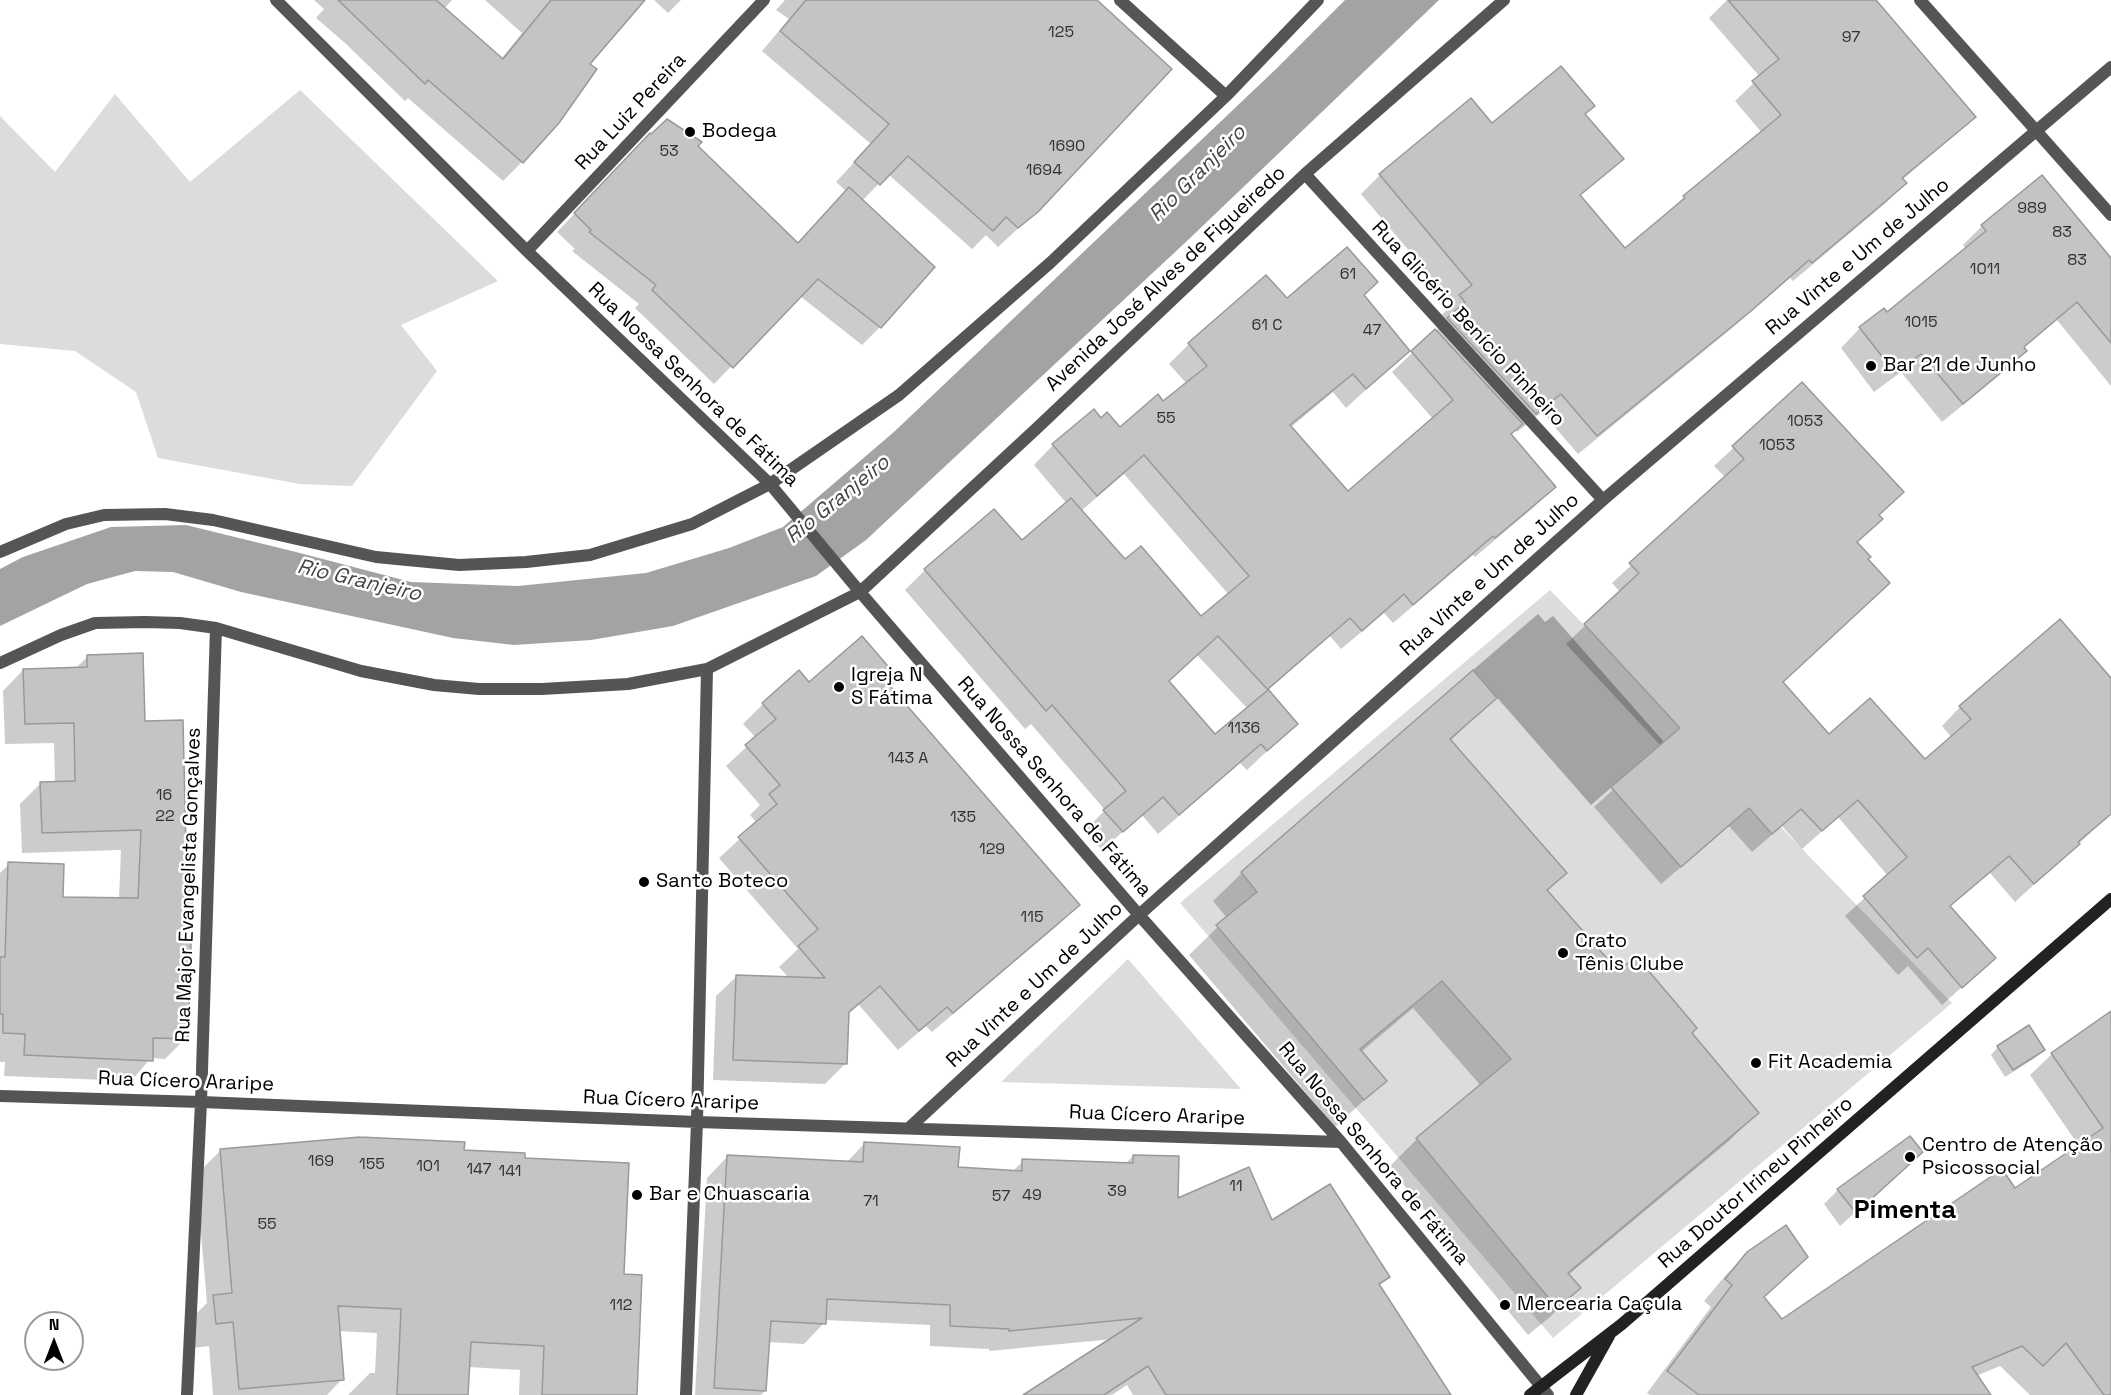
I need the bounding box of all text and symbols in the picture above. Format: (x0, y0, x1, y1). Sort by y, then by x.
house number: 125 (1048, 23, 1074, 43)
house number: 97 (1842, 28, 1860, 48)
street label: Rua Luiz Pereira (571, 49, 691, 175)
place label: Bodega (702, 120, 777, 144)
water label: Rio Granjeiro (1144, 120, 1252, 228)
marker: Bodega (683, 125, 697, 139)
house number: 1690 (1049, 137, 1085, 157)
house number: 53 (659, 142, 679, 162)
house number: 1694 (1026, 161, 1062, 181)
street label: Avenida José Alves de Figueiredo (1041, 161, 1291, 397)
street label: Rua Vinte e Um de Julho (1761, 173, 1955, 341)
house number: 989 (2017, 199, 2047, 219)
street label: Rua Glicério Benício Pinheiro (1366, 216, 1570, 432)
house number: 83 (2052, 223, 2072, 243)
house number: 83 (2067, 251, 2087, 271)
house number: 1011 (1970, 260, 2000, 280)
house number: 61 (1340, 265, 1356, 285)
street label: Rua Nossa Senhora de Fátima (583, 278, 803, 492)
house number: 1015 (1904, 313, 1938, 333)
house number: 61 C (1252, 316, 1282, 336)
house number: 47 (1363, 321, 1381, 341)
place label: Bar 21 de Junho (1883, 354, 2036, 378)
marker: Bar 21 de Junho (1864, 359, 1878, 373)
house number: 55 (1156, 409, 1176, 429)
house number: 1053 (1787, 412, 1823, 432)
house number: 1053 (1759, 436, 1795, 456)
water label: Rio Granjeiro (781, 450, 895, 550)
street label: Rua Vinte e Um de Julho (1396, 488, 1584, 662)
water label: Rio Granjeiro (295, 555, 423, 607)
place label: Igreja N S Fátima (851, 664, 933, 711)
street label: Rua Nossa Senhora de Fátima (952, 672, 1156, 902)
marker: Igreja N S Fátima (832, 680, 846, 694)
house number: 1136 (1228, 719, 1260, 739)
street label: Rua Major Evangelista Gonçalves (172, 727, 206, 1043)
house number: 143 A (888, 749, 928, 769)
house number: 16 (156, 786, 172, 806)
house number: 22 (155, 807, 175, 827)
house number: 135 (950, 808, 976, 828)
house number: 129 (979, 840, 1005, 860)
place label: Santo Boteco (656, 870, 788, 894)
marker: Santo Boteco (637, 875, 651, 889)
street label: Rua Vinte e Um de Julho (942, 897, 1128, 1073)
house number: 115 (1021, 908, 1043, 928)
place label: Crato Tênis Clube (1575, 930, 1684, 977)
marker: Crato Tênis Clube (1556, 946, 1570, 960)
street label: Rua Nossa Senhora de Fátima (1273, 1038, 1473, 1270)
place label: Fit Academia (1768, 1051, 1892, 1075)
marker: Fit Academia (1749, 1056, 1763, 1070)
street label: Rua Cícero Araripe (98, 1067, 274, 1097)
street label: Rua Cícero Araripe (583, 1086, 759, 1116)
street label: Rua Doutor Irineu Pinheiro (1654, 1092, 1858, 1274)
street label: Rua Cícero Araripe (1069, 1101, 1245, 1131)
place label: Centro de Atenção Psicossocial (1922, 1134, 2103, 1181)
marker: Centro de Atenção Psicossocial (1903, 1150, 1917, 1164)
house number: 169 (308, 1152, 334, 1172)
house number: 155 (359, 1155, 385, 1175)
house number: 101 (416, 1157, 440, 1177)
house number: 147 (466, 1160, 492, 1180)
house number: 141 (499, 1162, 521, 1182)
house number: 11 (1229, 1177, 1243, 1197)
house number: 39 (1107, 1182, 1127, 1202)
place label: Bar e Chuascaria (649, 1183, 810, 1207)
house number: 49 (1022, 1186, 1042, 1206)
house number: 57 (992, 1187, 1010, 1207)
marker: Bar e Chuascaria (630, 1188, 644, 1202)
house number: 71 (863, 1192, 879, 1212)
district label: Pimenta (1854, 1195, 1956, 1227)
house number: 55 (257, 1215, 277, 1235)
place label: Mercearia Caçula (1517, 1293, 1682, 1317)
house number: 112 (609, 1296, 633, 1316)
marker: Mercearia Caçula (1498, 1298, 1512, 1312)
north arrow (24, 1311, 84, 1371)
text: N (49, 1314, 59, 1335)

